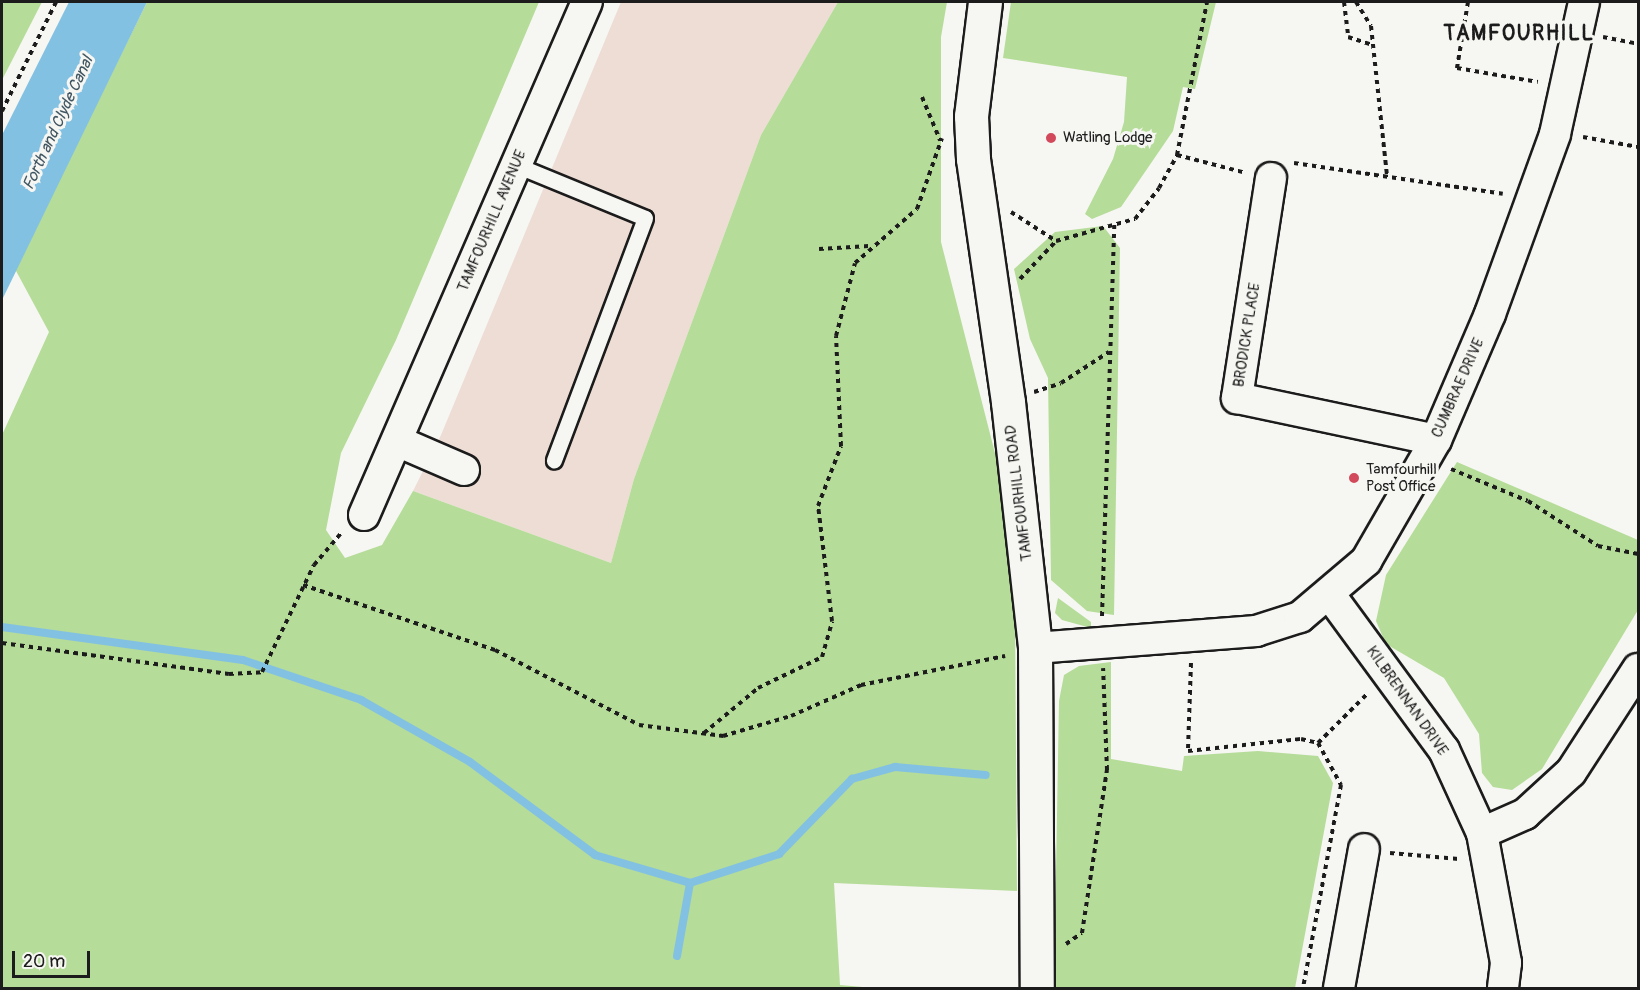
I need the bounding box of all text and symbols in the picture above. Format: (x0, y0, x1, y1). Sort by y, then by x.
district label: TAMFOURHILL (1443, 21, 1595, 47)
water label: Forth and Clyde Canal (19, 53, 97, 193)
place label: Watling Lodge (1063, 129, 1152, 147)
marker: Watling Lodge (1044, 131, 1058, 145)
street label: TAMFOURHILL AVENUE (454, 147, 530, 295)
street label: BRODICK PLACE (1230, 282, 1264, 388)
street label: CUMBRAE DRIVE (1428, 335, 1488, 441)
street label: TAMFOURHILL ROAD (1002, 424, 1036, 562)
place label: Tamfourhill Post Office (1366, 460, 1437, 495)
marker: Tamfourhill Post Office (1347, 471, 1361, 485)
street label: KILBRENNAN DRIVE (1362, 643, 1452, 759)
scale bar (15, 939, 93, 977)
text: 20 m (23, 950, 65, 973)

